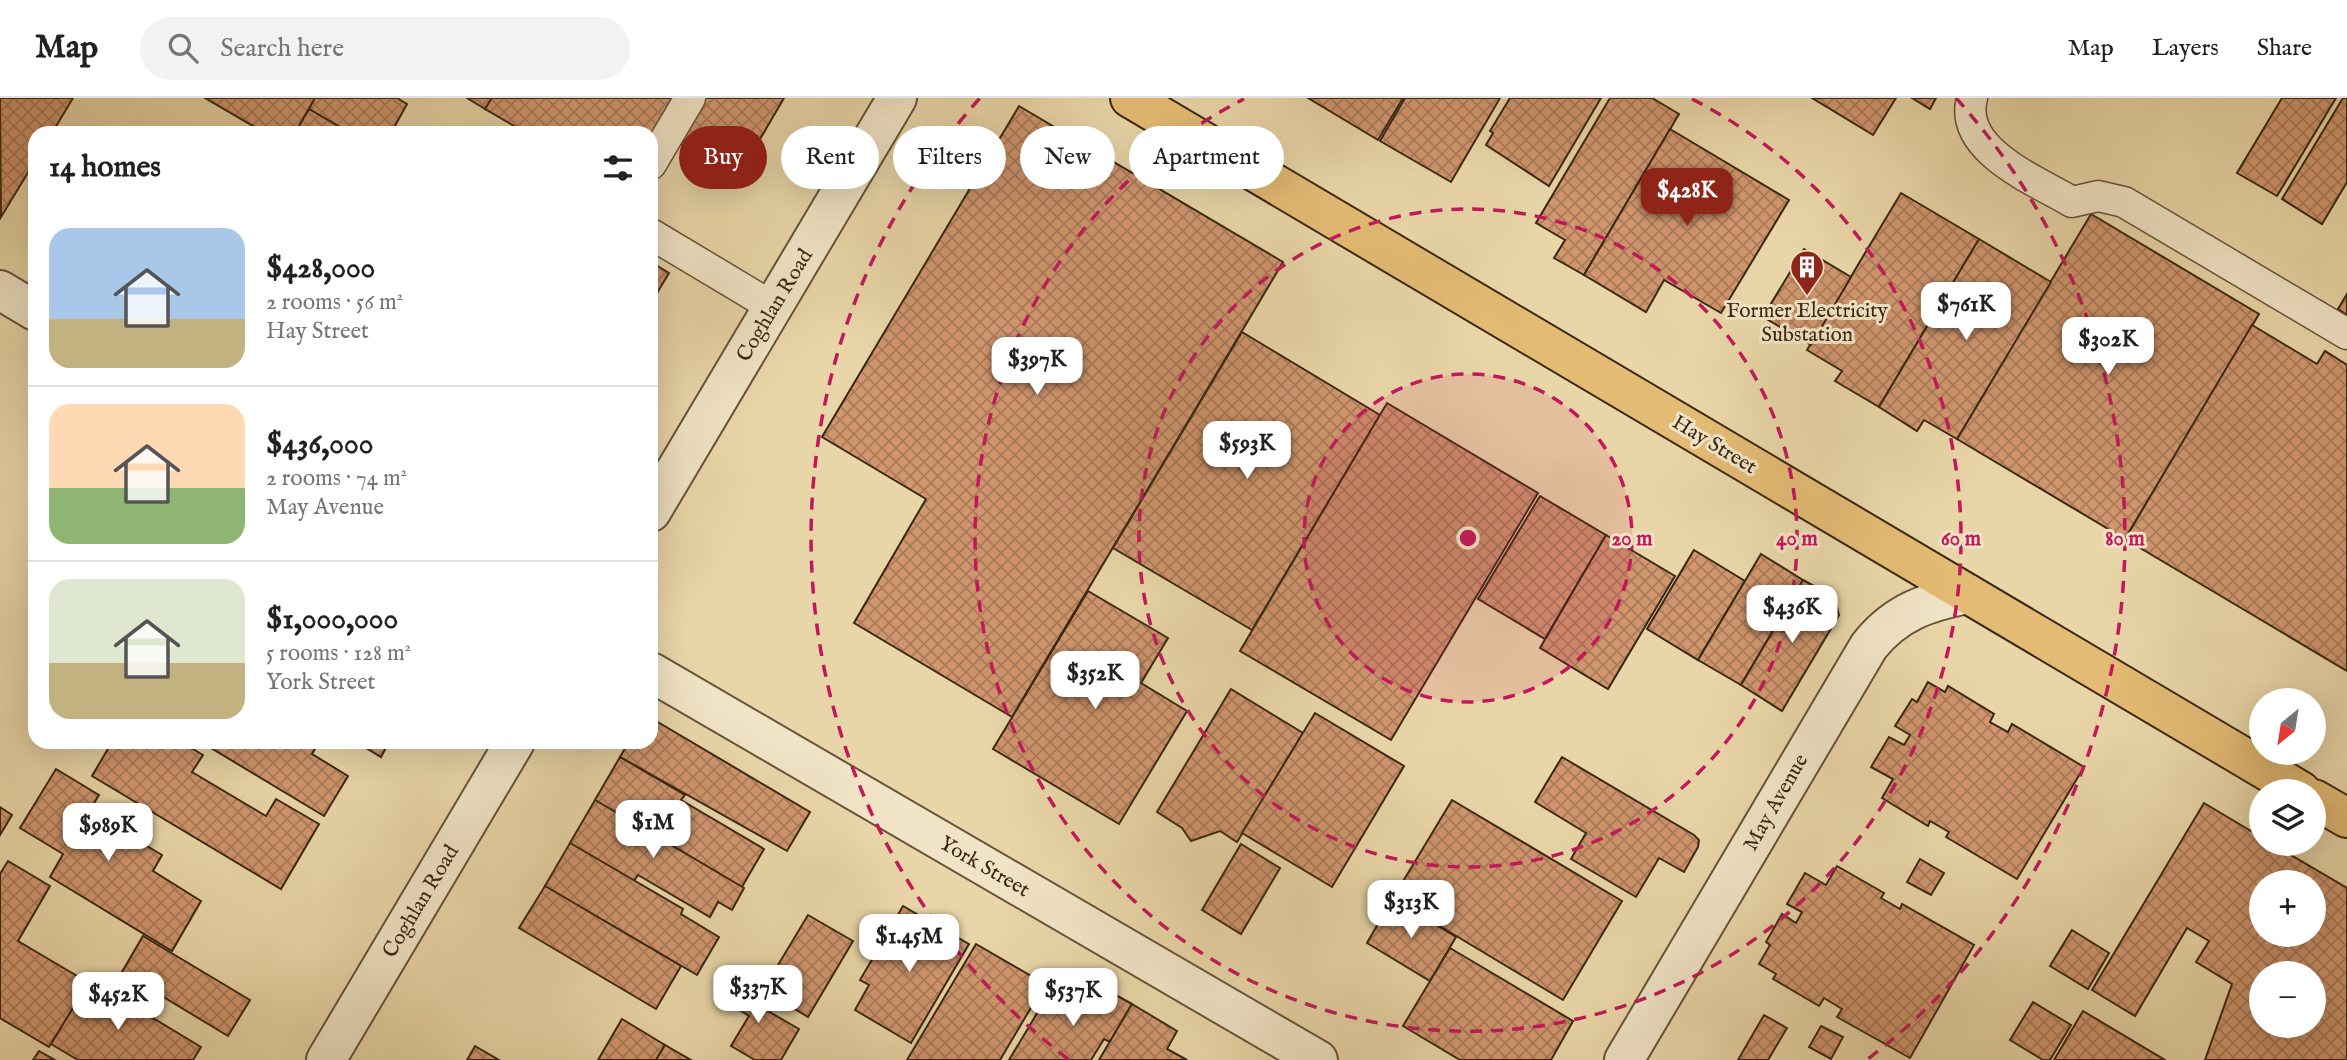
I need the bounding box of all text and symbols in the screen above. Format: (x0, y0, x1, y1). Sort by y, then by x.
search box (140, 17, 630, 80)
text: Map (35, 27, 98, 69)
icon: search (164, 29, 202, 67)
text: Search here (220, 32, 344, 65)
text: Map (2068, 33, 2114, 64)
text: Layers (2152, 33, 2219, 64)
text: Share (2257, 33, 2312, 64)
chip: Buy (679, 126, 767, 189)
chip: Rent (781, 126, 879, 189)
chip: Filters (893, 126, 1006, 189)
chip: New (1020, 126, 1115, 189)
chip: Apartment (1129, 126, 1284, 189)
text: 14 homes (49, 149, 161, 187)
icon: filters (599, 149, 637, 187)
pin: $428K (1638, 169, 1736, 228)
text: $428K (1657, 176, 1717, 205)
street label: Coghlan Road (731, 244, 820, 367)
building icon: Former Electricity Substation (1788, 248, 1826, 297)
text: $428,000 (266, 250, 375, 288)
icon: home (105, 256, 189, 340)
pin: $761K (1917, 282, 2015, 342)
text: 2 rooms · 56 m² (266, 288, 403, 317)
text: $761K (1937, 290, 1995, 319)
place label: Former Electricity Substation (1726, 298, 1888, 349)
text: Hay Street (266, 317, 369, 346)
pin: $302K (2059, 317, 2157, 377)
text: $302K (2078, 325, 2138, 354)
pin: $397K (988, 338, 1086, 397)
text: $397K (1008, 345, 1066, 374)
street label: Hay Street (1667, 410, 1761, 481)
pin: $593K (1198, 422, 1296, 481)
text: $436,000 (266, 426, 373, 464)
text: $593K (1219, 429, 1275, 458)
icon: home (105, 432, 189, 516)
text: 2 rooms · 74 m² (266, 464, 407, 493)
text: May Avenue (266, 493, 384, 522)
centre of rings (1456, 526, 1480, 550)
text: 20 m (1612, 526, 1653, 553)
text: 40 m (1776, 526, 1818, 553)
text: 60 m (1941, 526, 1982, 553)
text: 80 m (2105, 526, 2145, 553)
pin: $436K (1743, 586, 1841, 645)
text: $436K (1763, 593, 1821, 622)
text: $1,000,000 (266, 601, 398, 639)
icon: home (105, 607, 189, 691)
text: 5 rooms · 128 m² (266, 639, 411, 668)
pin: $352K (1046, 652, 1144, 711)
text: $352K (1066, 659, 1124, 688)
text: York Street (266, 668, 375, 697)
north arrow (2249, 688, 2326, 765)
map controls (2249, 688, 2326, 1038)
street label: May Avenue (1738, 749, 1815, 856)
button: layers (2249, 779, 2326, 856)
pin: $1M (619, 800, 687, 860)
pin: $989K (59, 804, 157, 863)
text: $1M (632, 808, 674, 837)
text: $989K (79, 811, 137, 840)
street label: York Street (934, 831, 1034, 904)
street label: Coghlan Road (377, 840, 466, 963)
button: + (2249, 870, 2326, 947)
pin: $313K (1362, 880, 1460, 940)
text: $313K (1383, 888, 1439, 917)
pin: $1.45M (852, 914, 966, 974)
text: $1.45M (875, 922, 943, 951)
button: − (2249, 961, 2326, 1038)
pin: $337K (709, 965, 807, 1025)
pin: $537K (1024, 968, 1122, 1028)
pin: $452K (69, 972, 167, 1032)
text: $337K (729, 973, 787, 1002)
text: $537K (1044, 976, 1102, 1005)
text: $452K (88, 980, 148, 1009)

